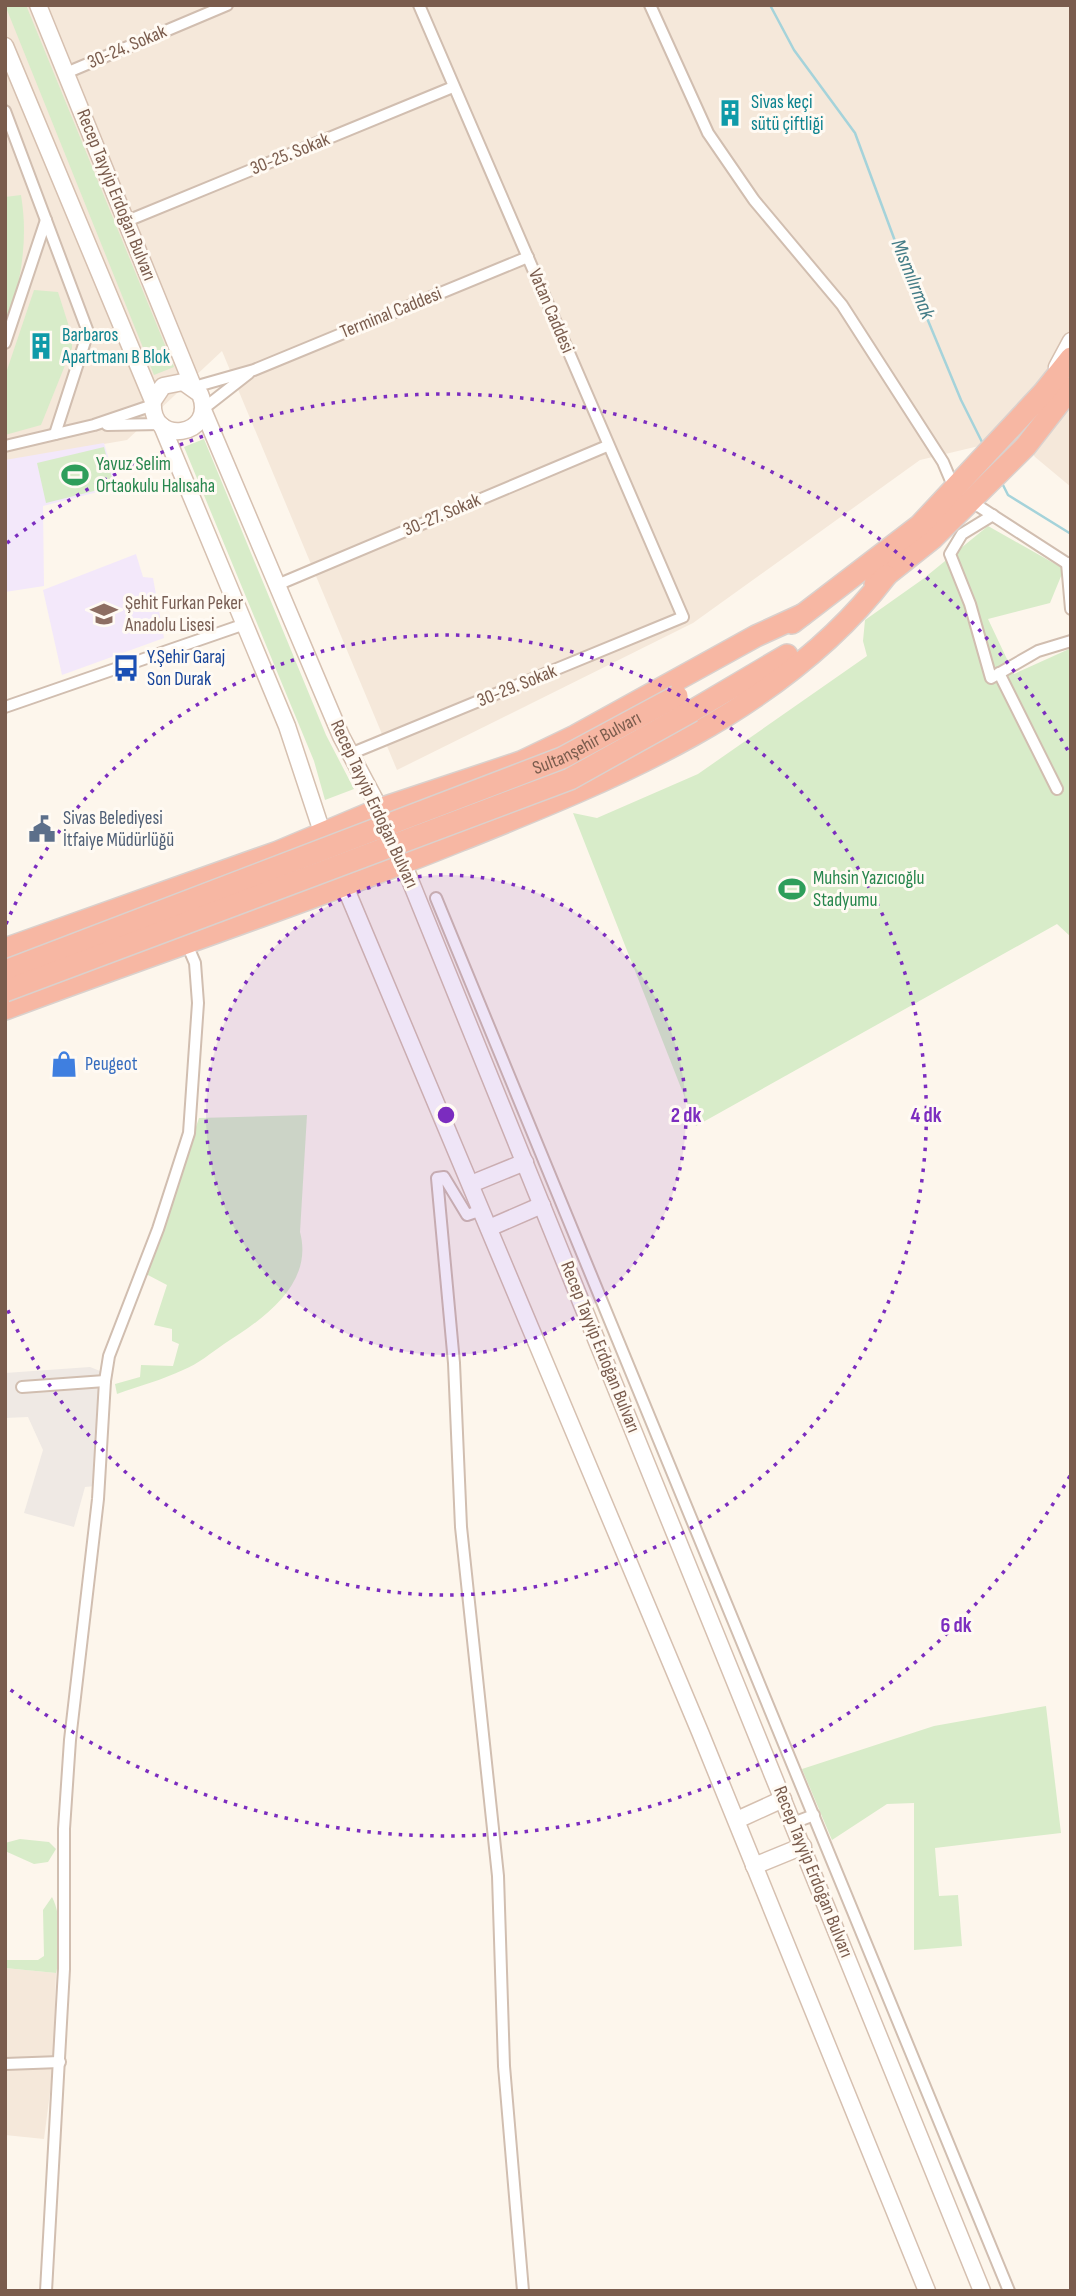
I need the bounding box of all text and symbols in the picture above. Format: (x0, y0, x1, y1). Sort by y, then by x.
street label: 30-24. Sokak (84, 20, 171, 74)
place label: Sivas keçi sütü çiftliği (751, 91, 824, 136)
building icon: Sivas keçi sütü çiftliği (715, 98, 745, 128)
street label: Recep Tayyip Erdoğan Bulvarı (71, 106, 161, 284)
street label: 30-25. Sokak (247, 127, 334, 180)
water label: Mısmılırmak (886, 236, 941, 323)
street label: Vatan Caddesi (523, 265, 579, 357)
street label: Terminal Caddesi (337, 282, 445, 344)
place label: Barbaros Apartmanı B Blok (61, 324, 171, 369)
building icon: Barbaros Apartmanı B Blok (26, 331, 56, 361)
place label: Yavuz Selim Ortaokulu Halısaha (96, 453, 215, 498)
sports icon: Yavuz Selim Ortaokulu Halısaha (60, 460, 90, 490)
street label: 30-27. Sokak (400, 488, 485, 542)
place label: Şehit Furkan Peker Anadolu Lisesi (124, 592, 244, 637)
school or university icon: Şehit Furkan Peker Anadolu Lisesi (89, 599, 119, 629)
place label: Y.Şehir Garaj Son Durak (147, 646, 225, 691)
bus stop icon: Y.Şehir Garaj Son Durak (111, 653, 141, 683)
street label: 30-29. Sokak (474, 659, 561, 712)
street label: Sultanşehir Bulvarı (529, 706, 645, 780)
street label: Recep Tayyip Erdoğan Bulvarı (325, 716, 423, 892)
place label: Sivas Belediyesi İtfaiye Müdürlüğü (63, 807, 174, 852)
public building icon: Sivas Belediyesi İtfaiye Müdürlüğü (27, 814, 57, 844)
place label: Muhsin Yazıcıoğlu Stadyumu (813, 867, 925, 912)
sports icon: Muhsin Yazıcıoğlu Stadyumu (777, 874, 807, 904)
shop icon: Peugeot (49, 1049, 79, 1079)
place label: Peugeot (85, 1053, 138, 1076)
centre of rings (434, 1103, 458, 1127)
text: 2 dk (671, 1103, 701, 1128)
text: 4 dk (910, 1103, 942, 1128)
street label: Recep Tayyip Erdoğan Bulvarı (555, 1258, 645, 1436)
text: 6 dk (940, 1613, 972, 1638)
street label: Recep Tayyip Erdoğan Bulvarı (768, 1783, 858, 1961)

